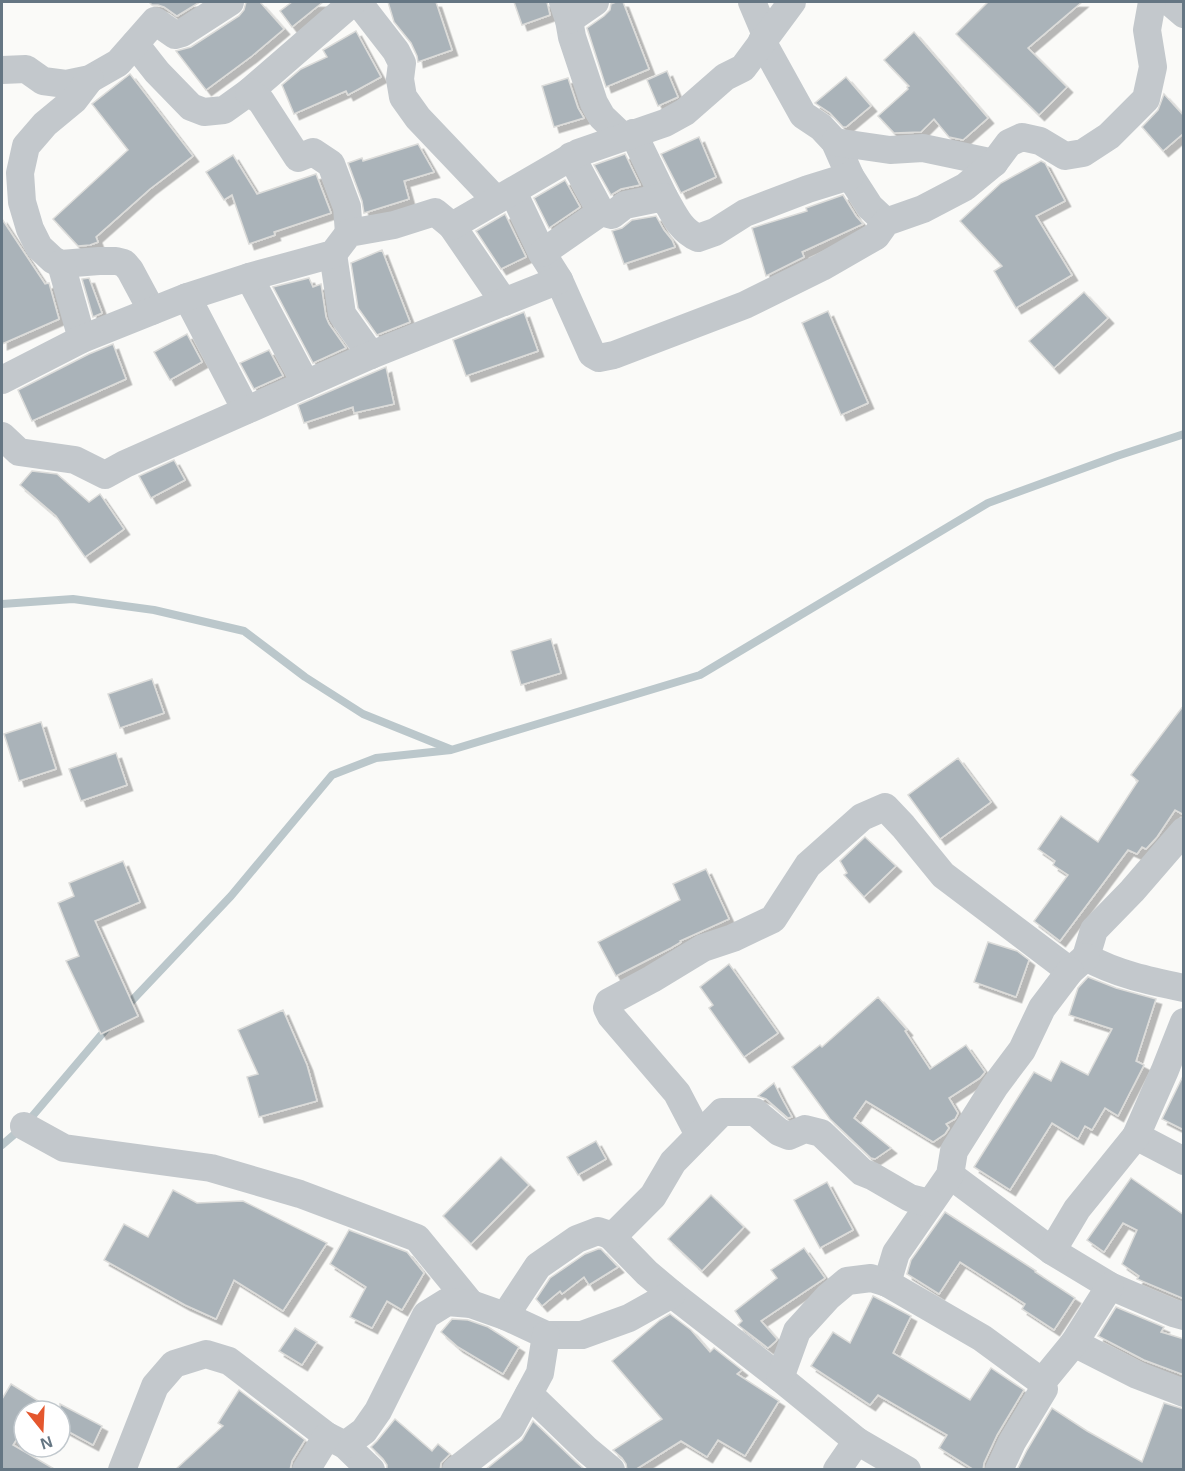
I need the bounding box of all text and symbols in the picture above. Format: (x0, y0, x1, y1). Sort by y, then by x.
north arrow (12, 1399, 72, 1459)
text: N (38, 1433, 55, 1453)

